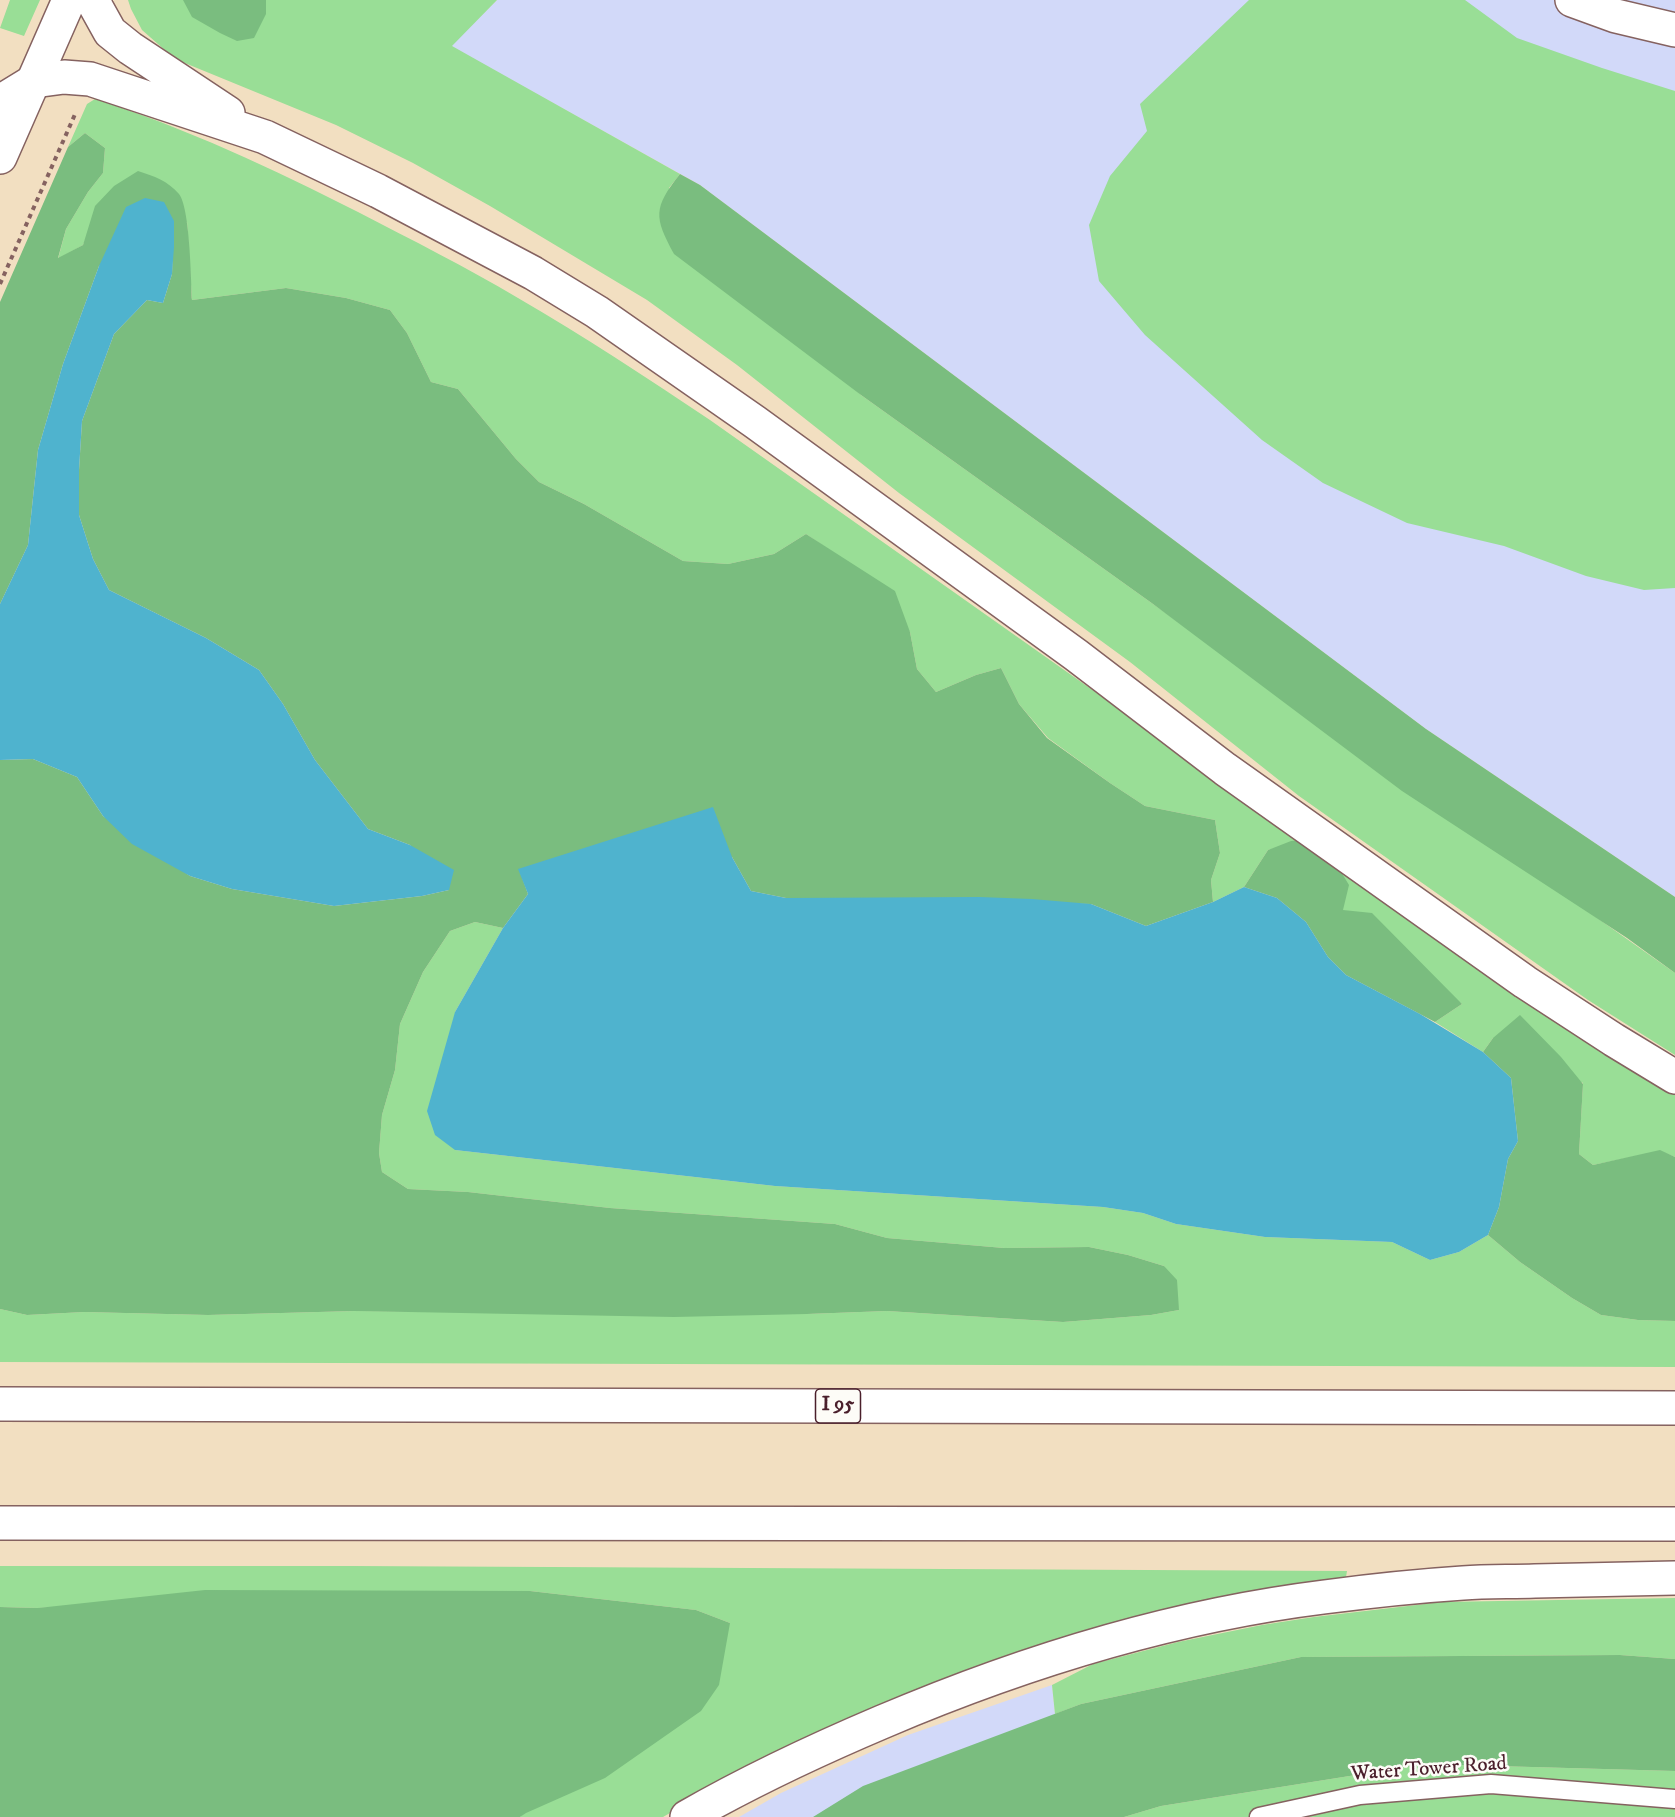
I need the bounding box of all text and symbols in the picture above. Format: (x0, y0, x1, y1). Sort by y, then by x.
road number: I 95 (816, 1389, 860, 1423)
street label: Water Tower Road (1350, 1752, 1508, 1788)

